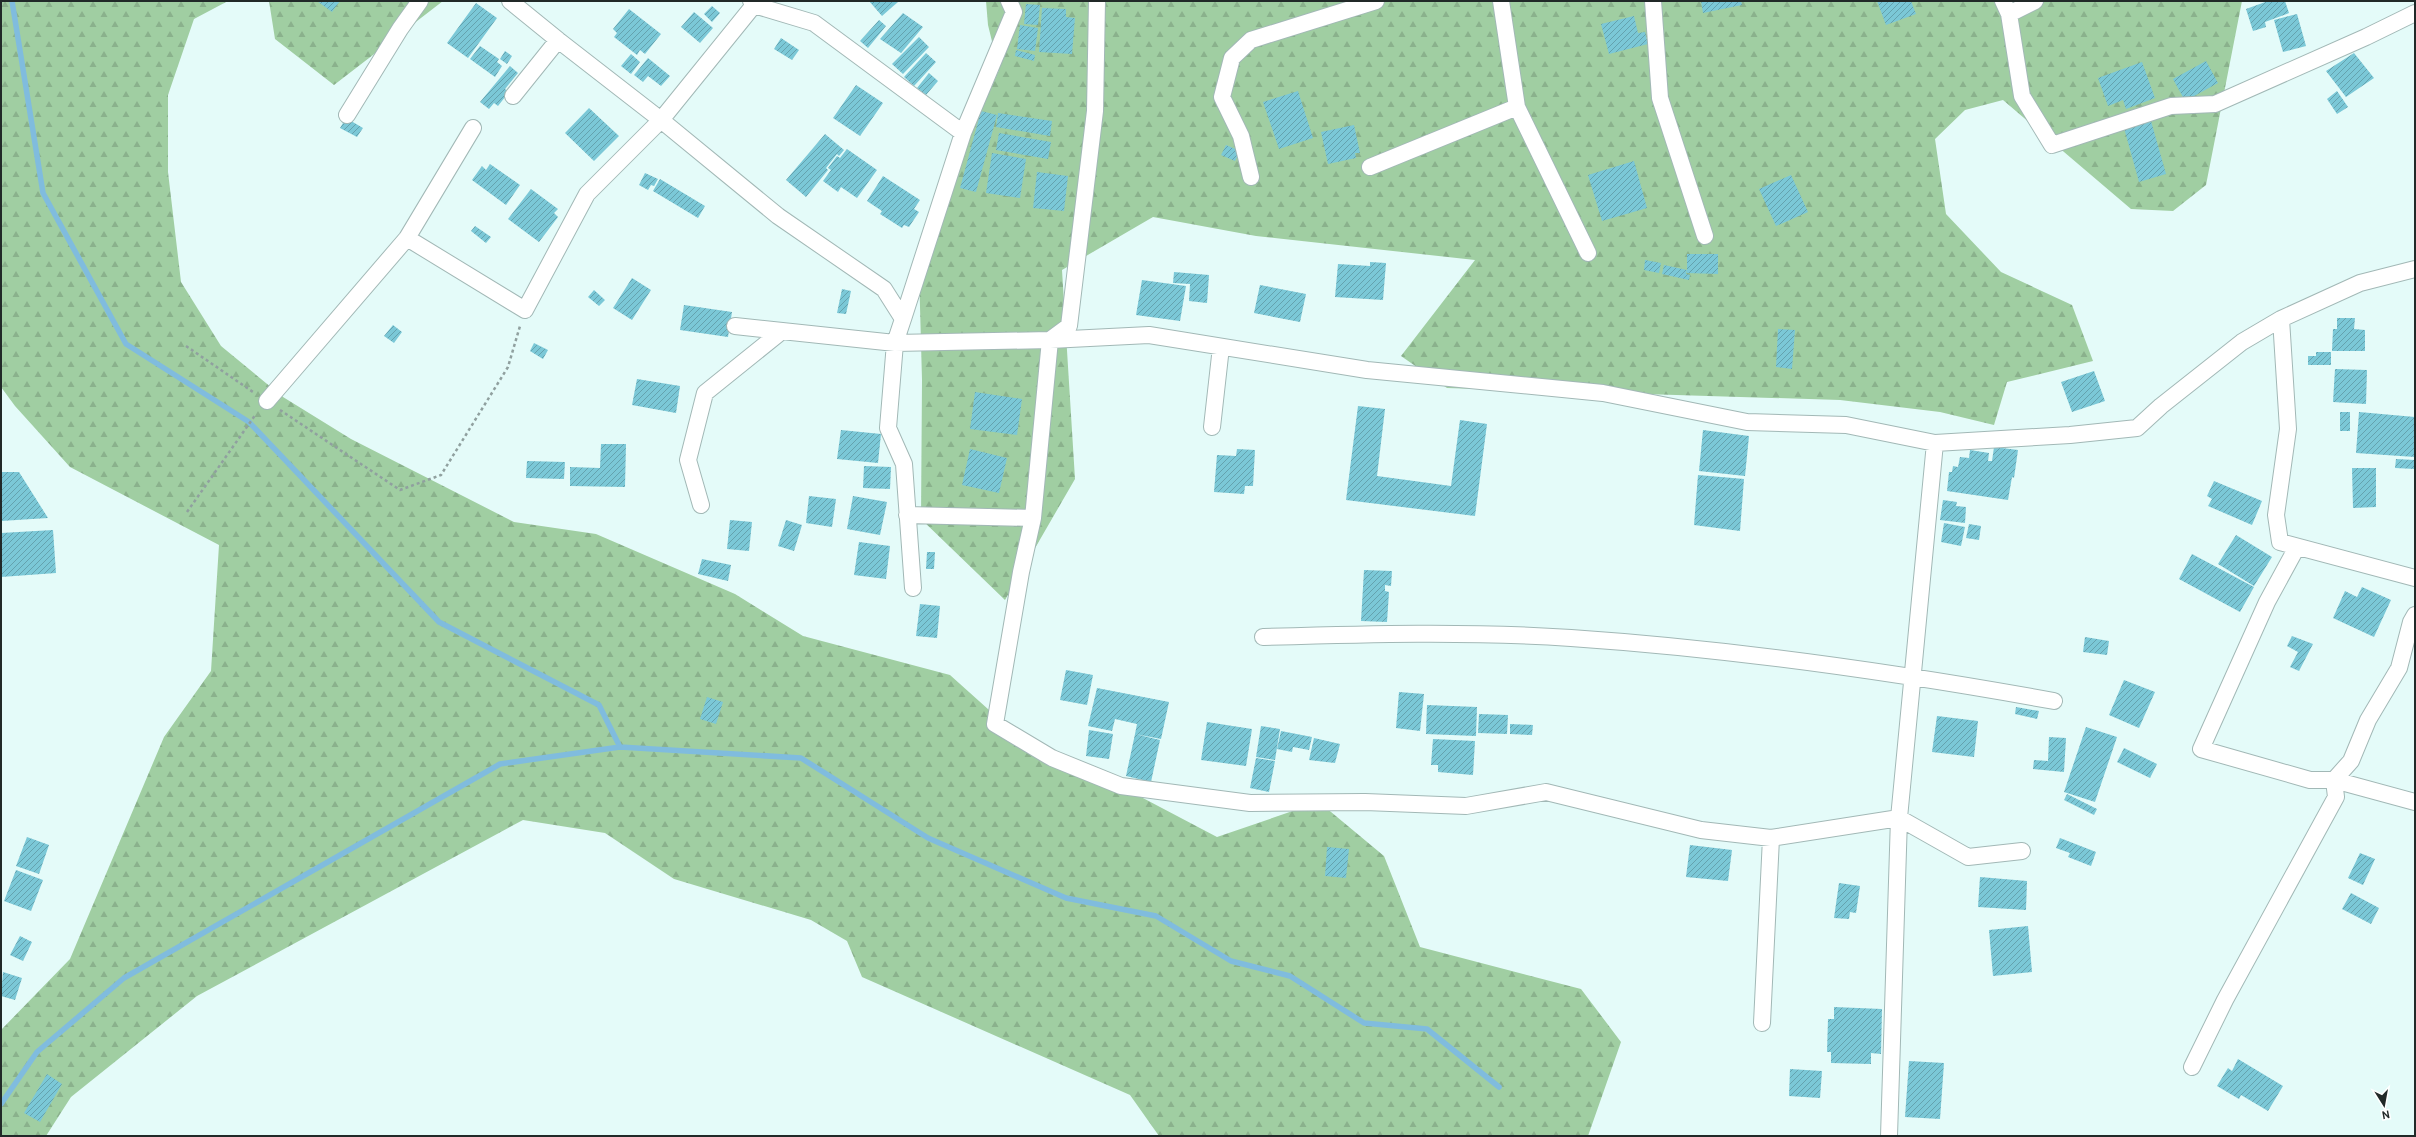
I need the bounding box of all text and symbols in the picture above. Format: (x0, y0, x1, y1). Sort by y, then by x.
north arrow (2364, 1085, 2404, 1125)
text: N (2381, 1106, 2391, 1121)

